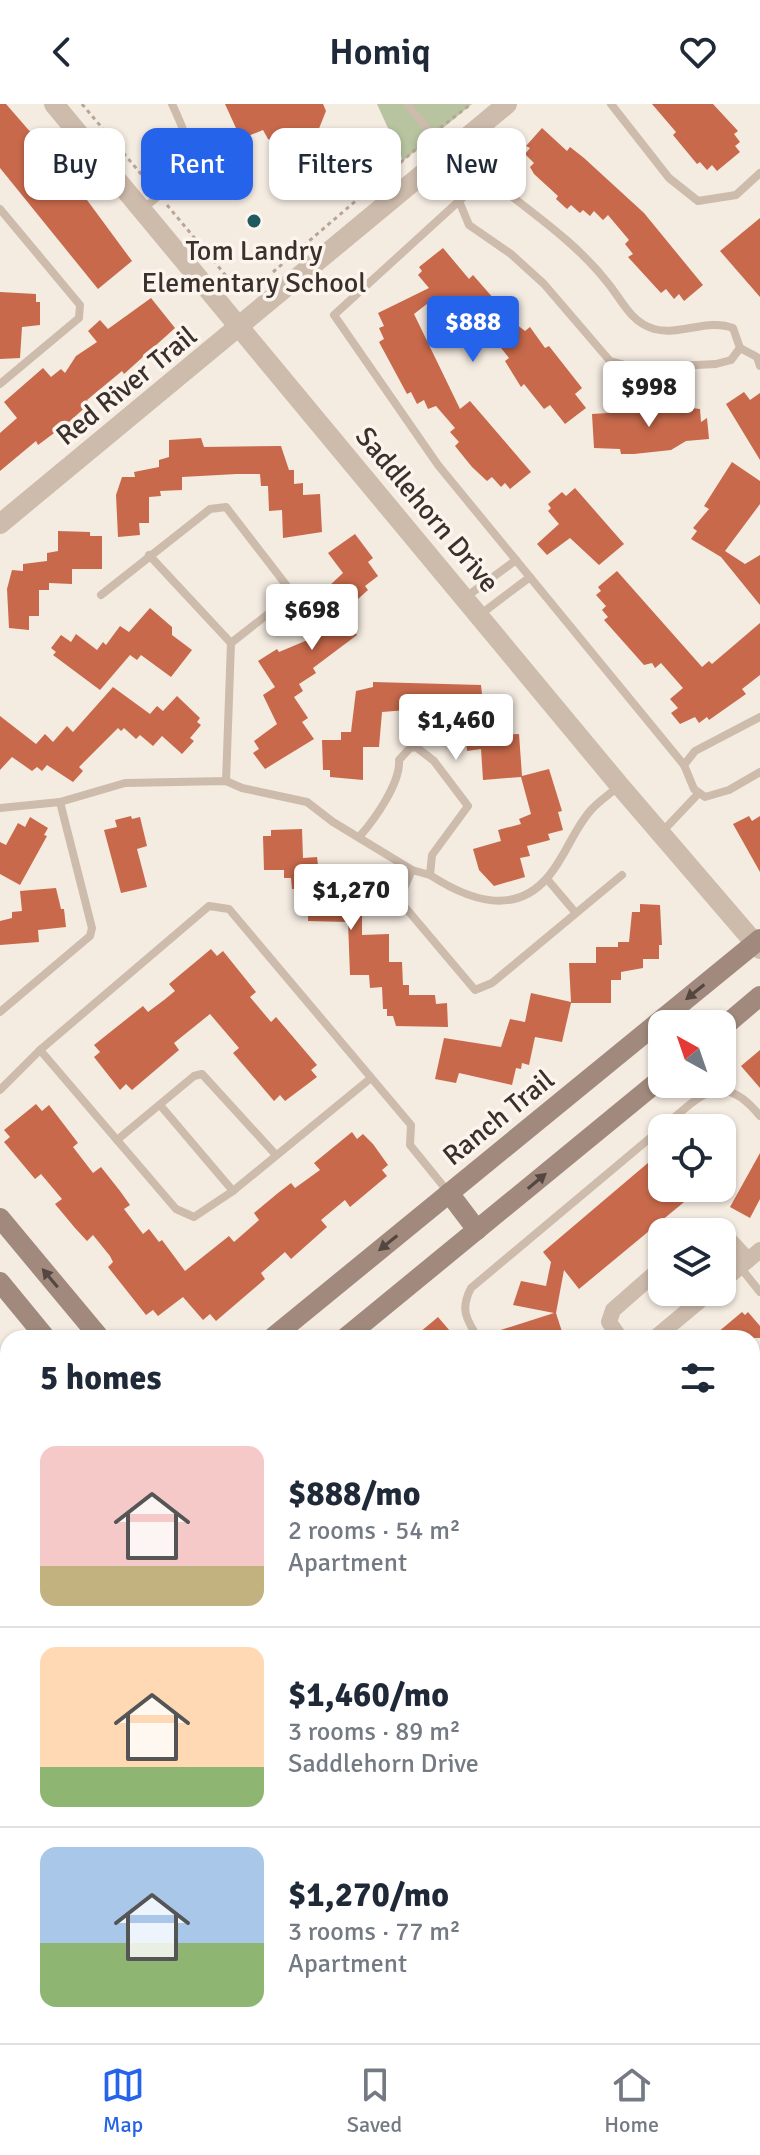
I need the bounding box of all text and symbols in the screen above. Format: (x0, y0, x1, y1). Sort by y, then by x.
icon: back (40, 30, 84, 74)
text: Homiq (329, 30, 431, 75)
icon: heart (676, 30, 720, 74)
chip: Buy (24, 128, 125, 200)
chip: Rent (141, 128, 253, 200)
chip: Filters (269, 128, 401, 200)
chip: New (417, 128, 526, 200)
marker: Tom Landry Elementary School (245, 212, 263, 230)
place label: Tom Landry Elementary School (141, 234, 367, 300)
pin: $888 (426, 296, 520, 364)
text: $888 (445, 306, 501, 338)
street label: Red River Trail (49, 319, 204, 453)
pin: $998 (602, 361, 696, 429)
text: $998 (621, 371, 677, 403)
street label: Saddlehorn Drive (348, 420, 506, 599)
pin: $698 (265, 584, 359, 652)
text: $698 (284, 594, 340, 626)
pin: $1,460 (391, 694, 521, 762)
text: $1,460 (417, 704, 495, 736)
pin: $1,270 (286, 864, 416, 932)
text: $1,270 (312, 874, 390, 906)
one-way arrow (685, 983, 705, 1000)
north arrow (648, 1010, 736, 1098)
map controls (648, 1010, 736, 1306)
street label: Ranch Trail (436, 1063, 561, 1173)
button: locate (648, 1114, 736, 1202)
one-way arrow (527, 1173, 547, 1190)
button: layers (648, 1218, 736, 1306)
one-way arrow (379, 1234, 399, 1251)
one-way arrow (42, 1268, 59, 1288)
icon: filters (676, 1356, 720, 1400)
text: 5 homes (40, 1357, 161, 1399)
text: $888/mo (288, 1473, 421, 1515)
icon: home (104, 1478, 200, 1574)
text: 2 rooms · 54 m² (288, 1515, 461, 1547)
text: Apartment (288, 1547, 407, 1579)
text: $1,460/mo (288, 1674, 449, 1716)
icon: home (104, 1679, 200, 1775)
text: 3 rooms · 89 m² (288, 1716, 461, 1748)
text: Saddlehorn Drive (288, 1748, 479, 1780)
text: $1,270/mo (288, 1874, 449, 1916)
icon: home (104, 1879, 200, 1975)
text: 3 rooms · 77 m² (288, 1916, 461, 1948)
text: Apartment (288, 1948, 407, 1980)
tab: Map (101, 2063, 145, 2138)
tab: Saved (347, 2063, 402, 2138)
tab: Home (604, 2063, 659, 2138)

